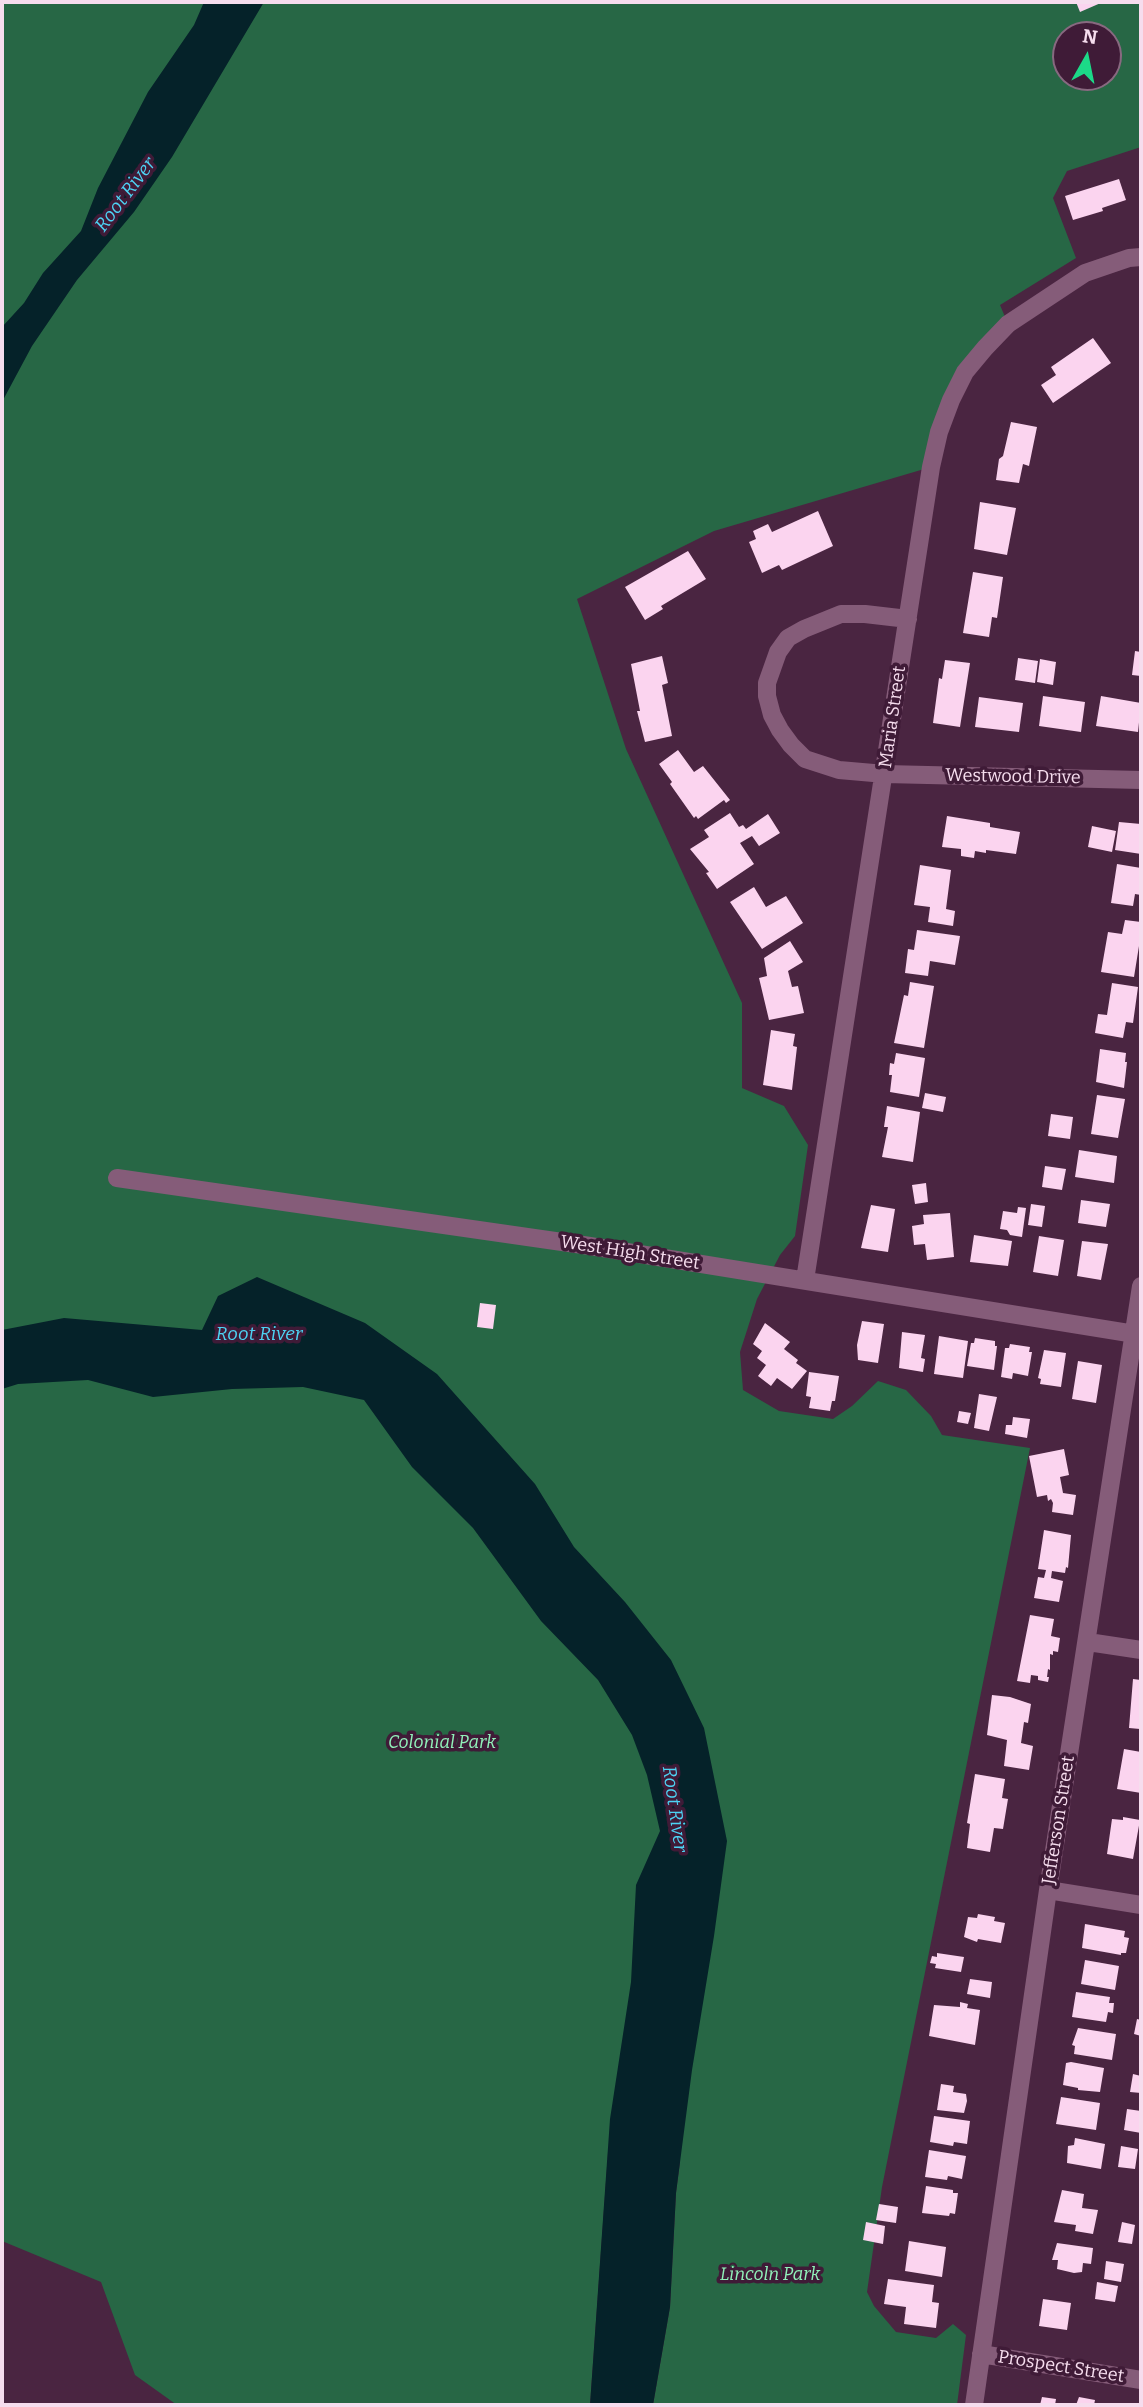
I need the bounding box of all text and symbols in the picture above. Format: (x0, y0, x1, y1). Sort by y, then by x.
north arrow (1052, 21, 1122, 91)
text: N (1081, 24, 1099, 49)
water label: Root River (91, 153, 161, 237)
street label: Maria Street (875, 665, 911, 769)
street label: Westwood Drive (945, 765, 1081, 789)
street label: West High Street (559, 1231, 701, 1275)
water label: Root River (216, 1324, 302, 1346)
park label: Colonial Park (388, 1732, 496, 1754)
street label: Jefferson Street (1038, 1754, 1080, 1886)
water label: Root River (657, 1764, 691, 1854)
park label: Lincoln Park (720, 2264, 820, 2286)
street label: Prospect Street (996, 2346, 1126, 2388)

